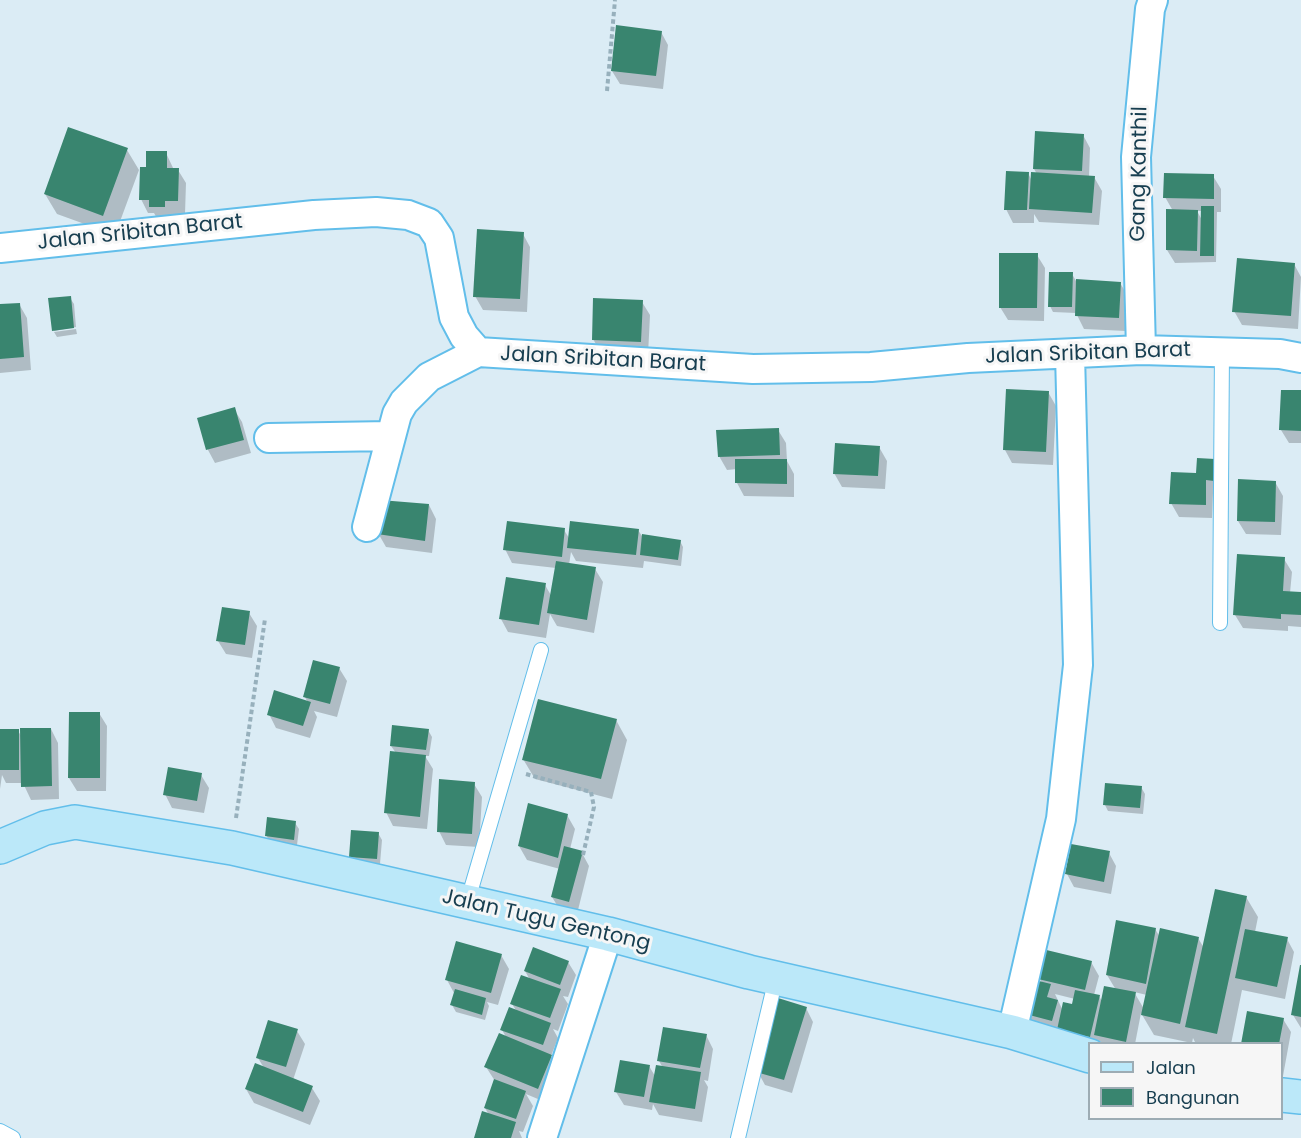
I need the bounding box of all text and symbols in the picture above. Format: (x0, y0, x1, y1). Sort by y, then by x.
street label: Gang Kanthil (1126, 106, 1154, 242)
street label: Jalan Sribitan Barat (36, 210, 244, 256)
street label: Jalan Sribitan Barat (985, 338, 1191, 370)
street label: Jalan Sribitan Barat (499, 342, 707, 378)
street label: Jalan Tugu Gentong (439, 885, 653, 957)
legend (1088, 1042, 1283, 1120)
text: Jalan (1146, 1055, 1196, 1080)
text: Bangunan (1146, 1085, 1240, 1110)

